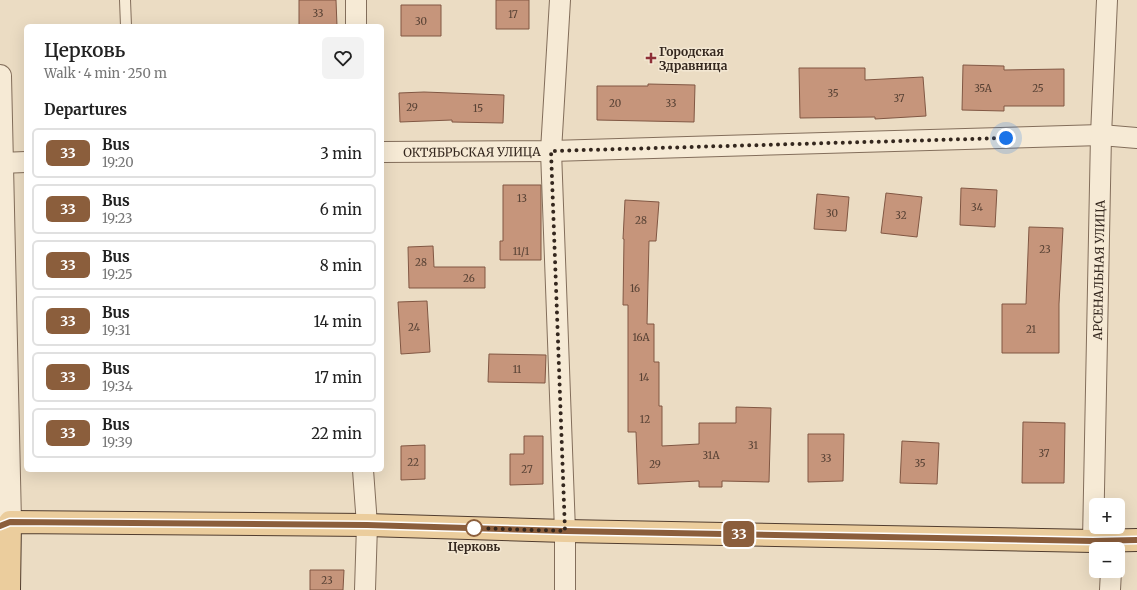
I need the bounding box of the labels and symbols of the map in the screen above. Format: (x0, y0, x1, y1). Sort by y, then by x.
house number: 33 (313, 7, 324, 20)
house number: 17 (508, 8, 518, 21)
house number: 30 (415, 15, 427, 28)
place label: Городская Здравница (659, 44, 728, 73)
marker: Городская Здравница (646, 53, 656, 63)
house number: 35А (974, 82, 993, 95)
house number: 25 (1032, 82, 1044, 95)
house number: 35 (827, 87, 839, 100)
house number: 37 (893, 92, 905, 105)
house number: 20 (609, 97, 621, 110)
house number: 33 (666, 97, 677, 110)
house number: 29 (406, 101, 418, 114)
house number: 15 (473, 102, 483, 115)
your location (996, 128, 1016, 148)
street label: ОКТЯБРЬСКАЯ УЛИЦА (403, 144, 541, 159)
house number: 13 (517, 192, 527, 205)
street label: АРСЕНАЛЬНАЯ УЛИЦА (1089, 199, 1107, 341)
house number: 34 (971, 201, 983, 214)
house number: 30 (826, 207, 838, 220)
house number: 32 (895, 209, 907, 222)
house number: 28 (635, 214, 647, 227)
house number: 23 (1039, 243, 1051, 256)
house number: 11/1 (513, 245, 530, 258)
house number: 28 (415, 256, 427, 269)
house number: 26 (463, 272, 475, 285)
house number: 16 (630, 282, 640, 295)
house number: 24 (408, 321, 420, 334)
house number: 21 (1026, 323, 1037, 336)
house number: 16А (632, 331, 651, 344)
house number: 11 (513, 363, 522, 376)
house number: 14 (639, 371, 649, 384)
house number: 12 (640, 413, 650, 426)
house number: 31 (748, 439, 758, 452)
house number: 37 (1038, 447, 1050, 460)
house number: 31А (702, 449, 720, 462)
house number: 33 (821, 452, 832, 465)
house number: 22 (407, 456, 419, 469)
house number: 35 (914, 457, 926, 470)
house number: 29 (649, 458, 661, 471)
house number: 27 (521, 463, 533, 476)
marker: Церковь (465, 519, 483, 537)
line badge: 33 (721, 521, 757, 547)
place label: Церковь (448, 539, 500, 554)
house number: 23 (321, 574, 333, 587)

